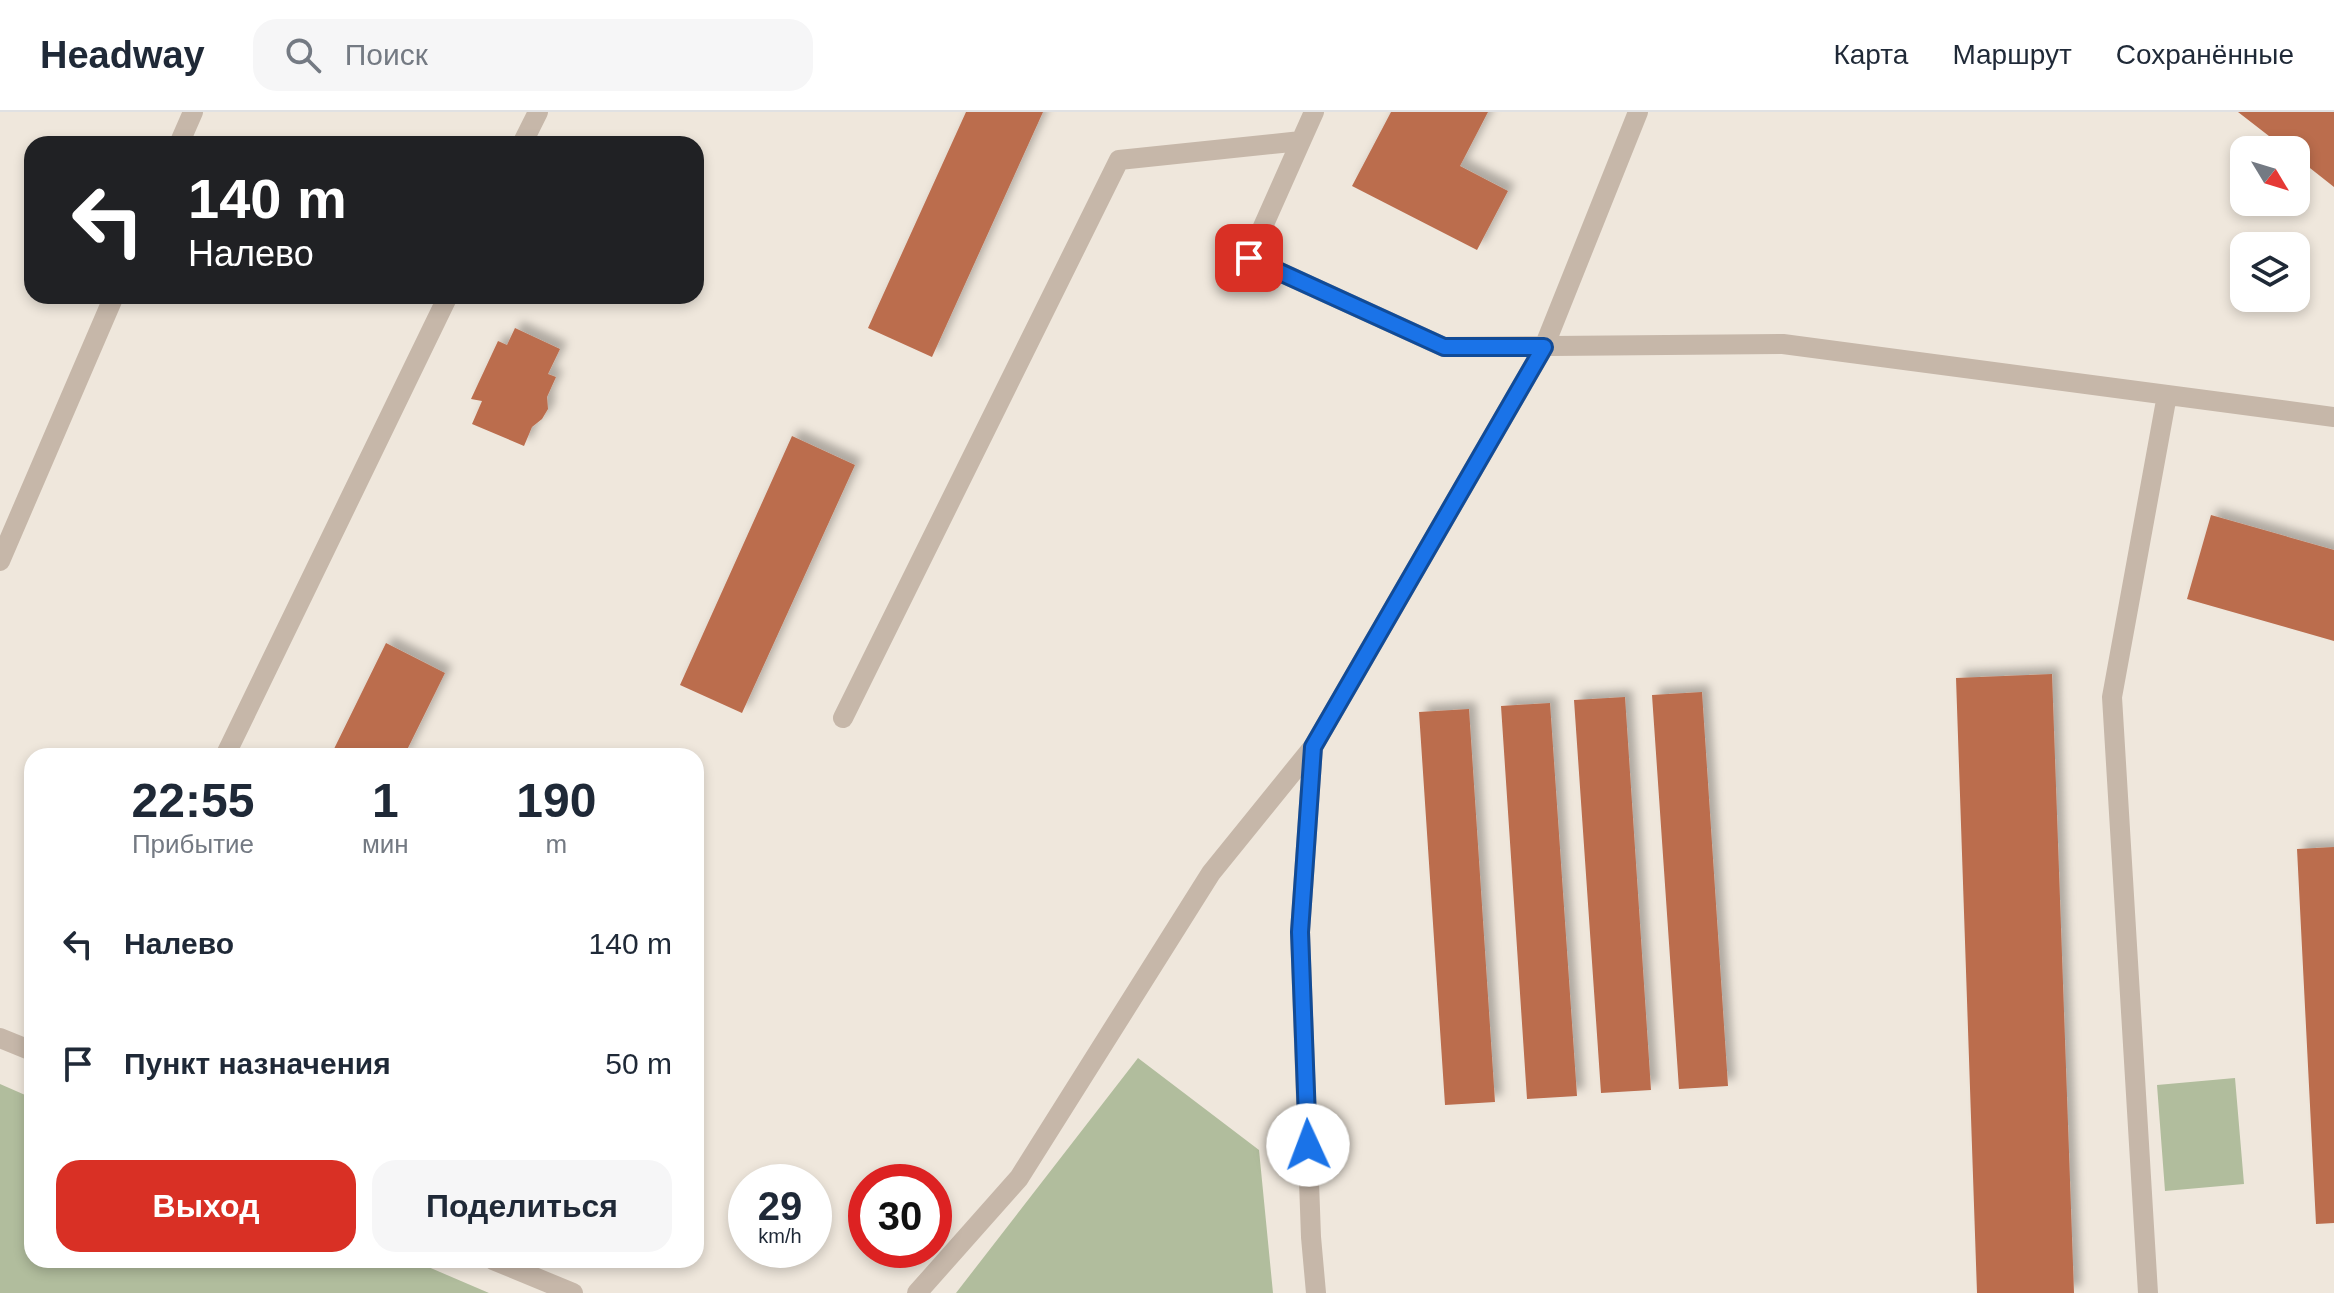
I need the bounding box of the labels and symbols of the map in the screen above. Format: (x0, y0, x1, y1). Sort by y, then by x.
north arrow (2230, 136, 2310, 216)
pin (1215, 224, 1283, 292)
position arrow (1266, 1103, 1350, 1187)
speed limit sign: 30 (848, 1164, 952, 1268)

